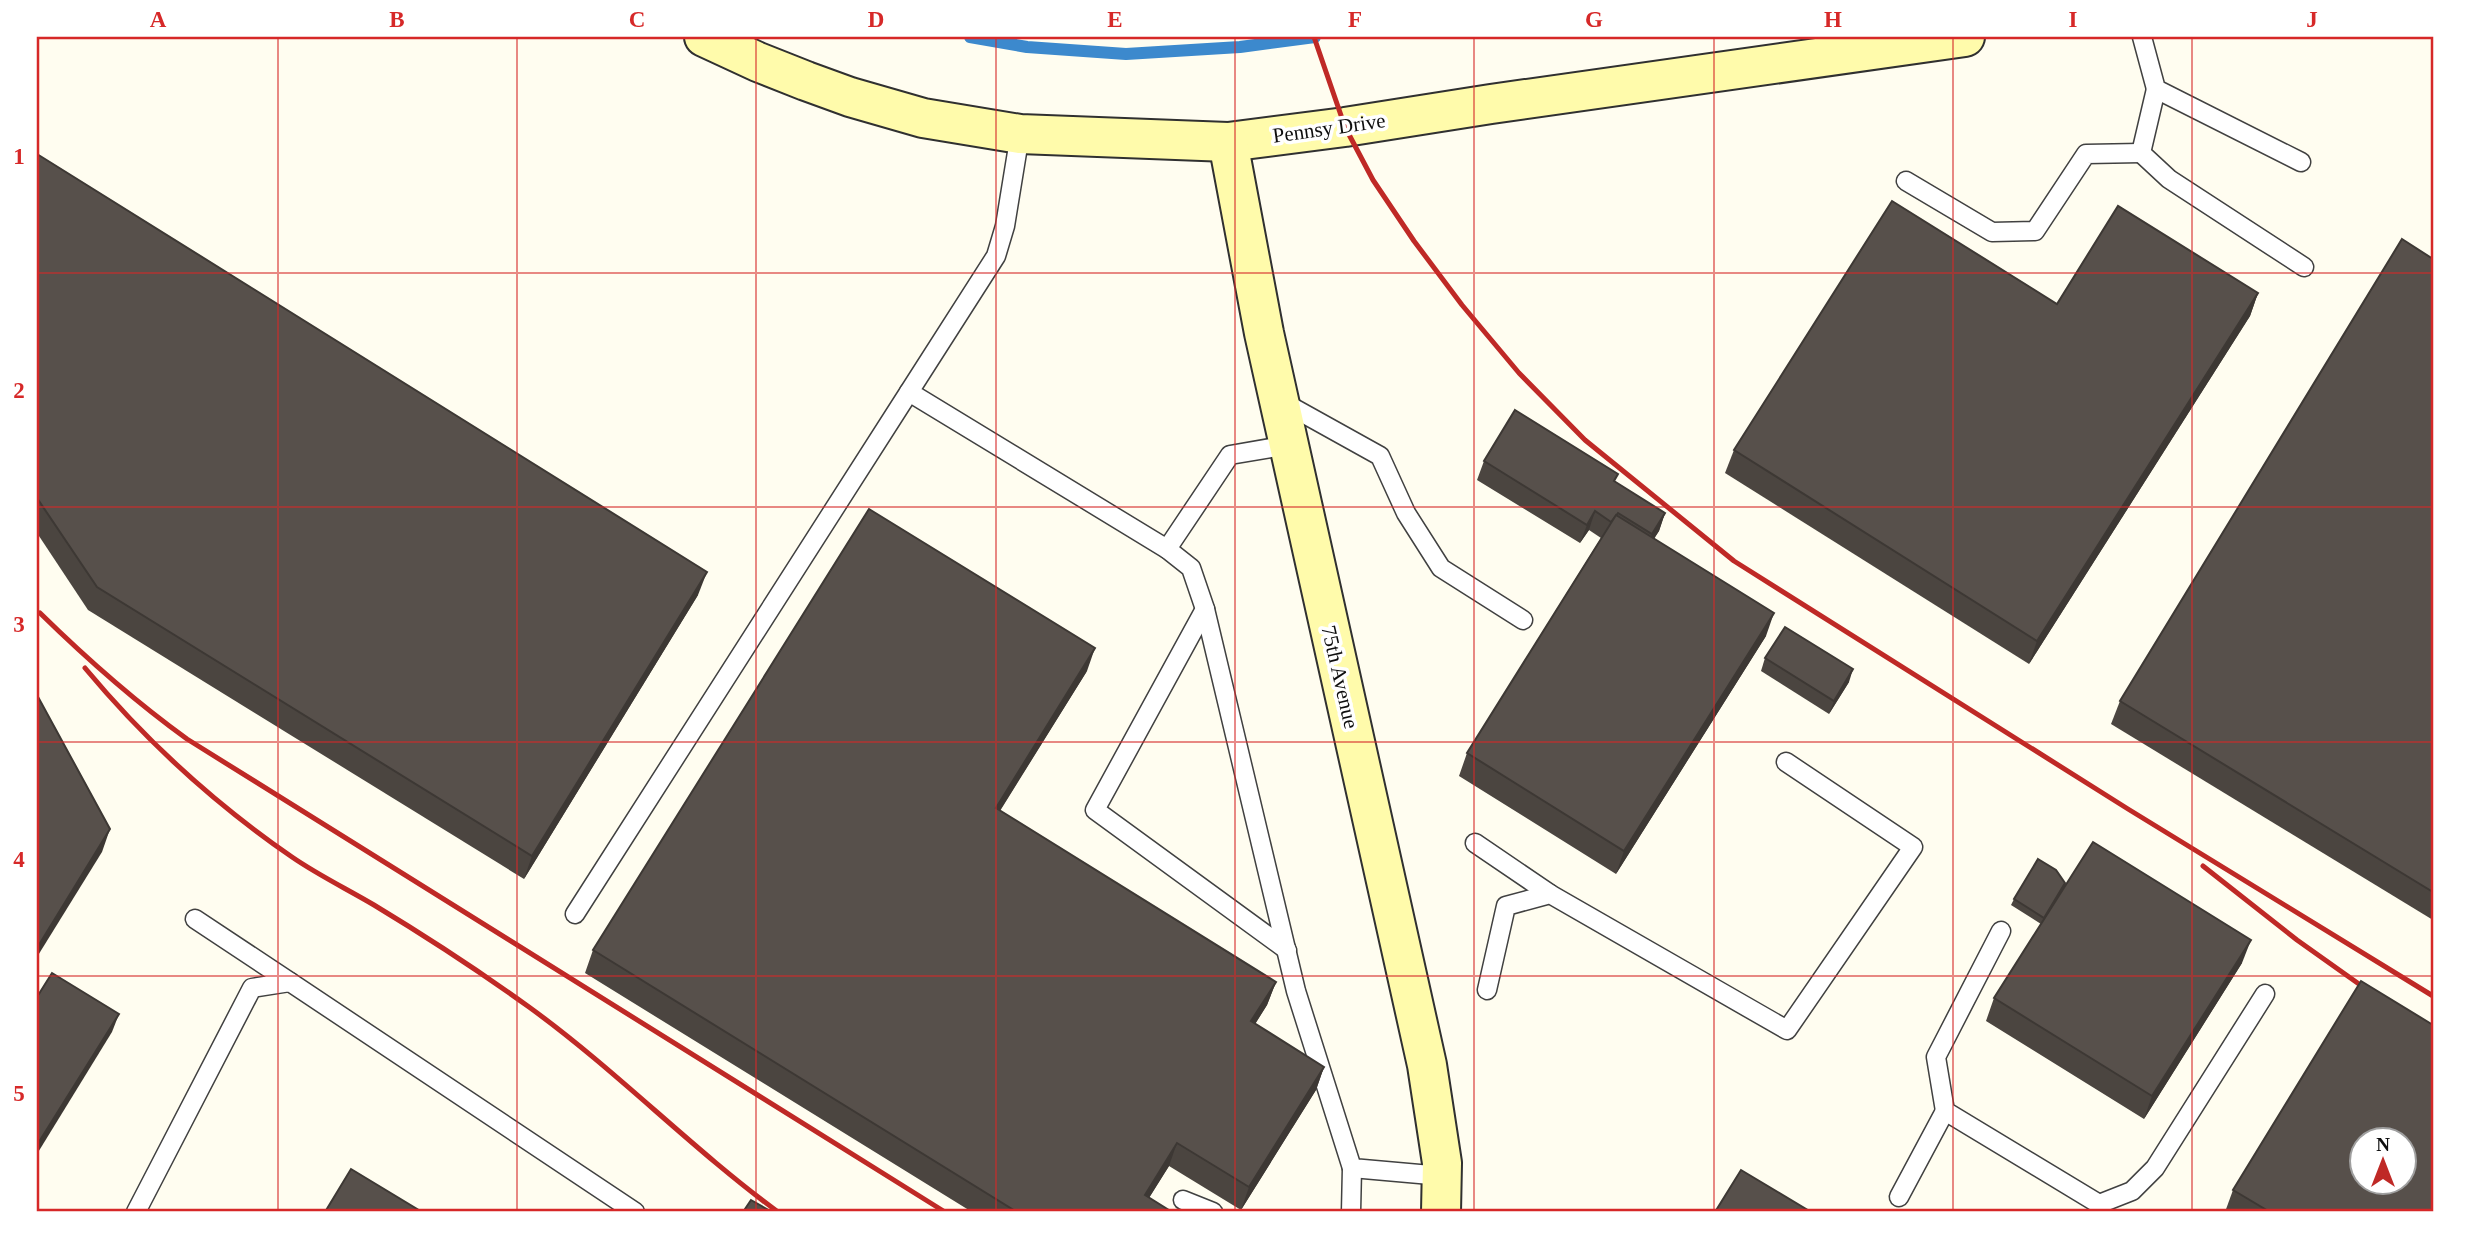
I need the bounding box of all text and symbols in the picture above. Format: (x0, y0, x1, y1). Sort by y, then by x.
text: A (150, 7, 167, 32)
text: B (389, 7, 405, 32)
text: C (629, 7, 645, 32)
text: D (868, 7, 884, 32)
text: E (1107, 7, 1123, 32)
text: F (1348, 7, 1362, 32)
text: G (1585, 7, 1603, 32)
text: H (1824, 7, 1842, 32)
text: I (2069, 7, 2078, 32)
text: J (2306, 7, 2318, 32)
street label: Pennsy Drive (1271, 108, 1387, 148)
text: 1 (13, 144, 25, 169)
text: 2 (13, 378, 25, 403)
text: 3 (13, 612, 25, 637)
street label: 75th Avenue (1316, 623, 1364, 731)
text: 4 (13, 847, 25, 872)
text: 5 (13, 1081, 25, 1106)
north arrow (2348, 1126, 2418, 1196)
text: N (2376, 1134, 2390, 1155)

